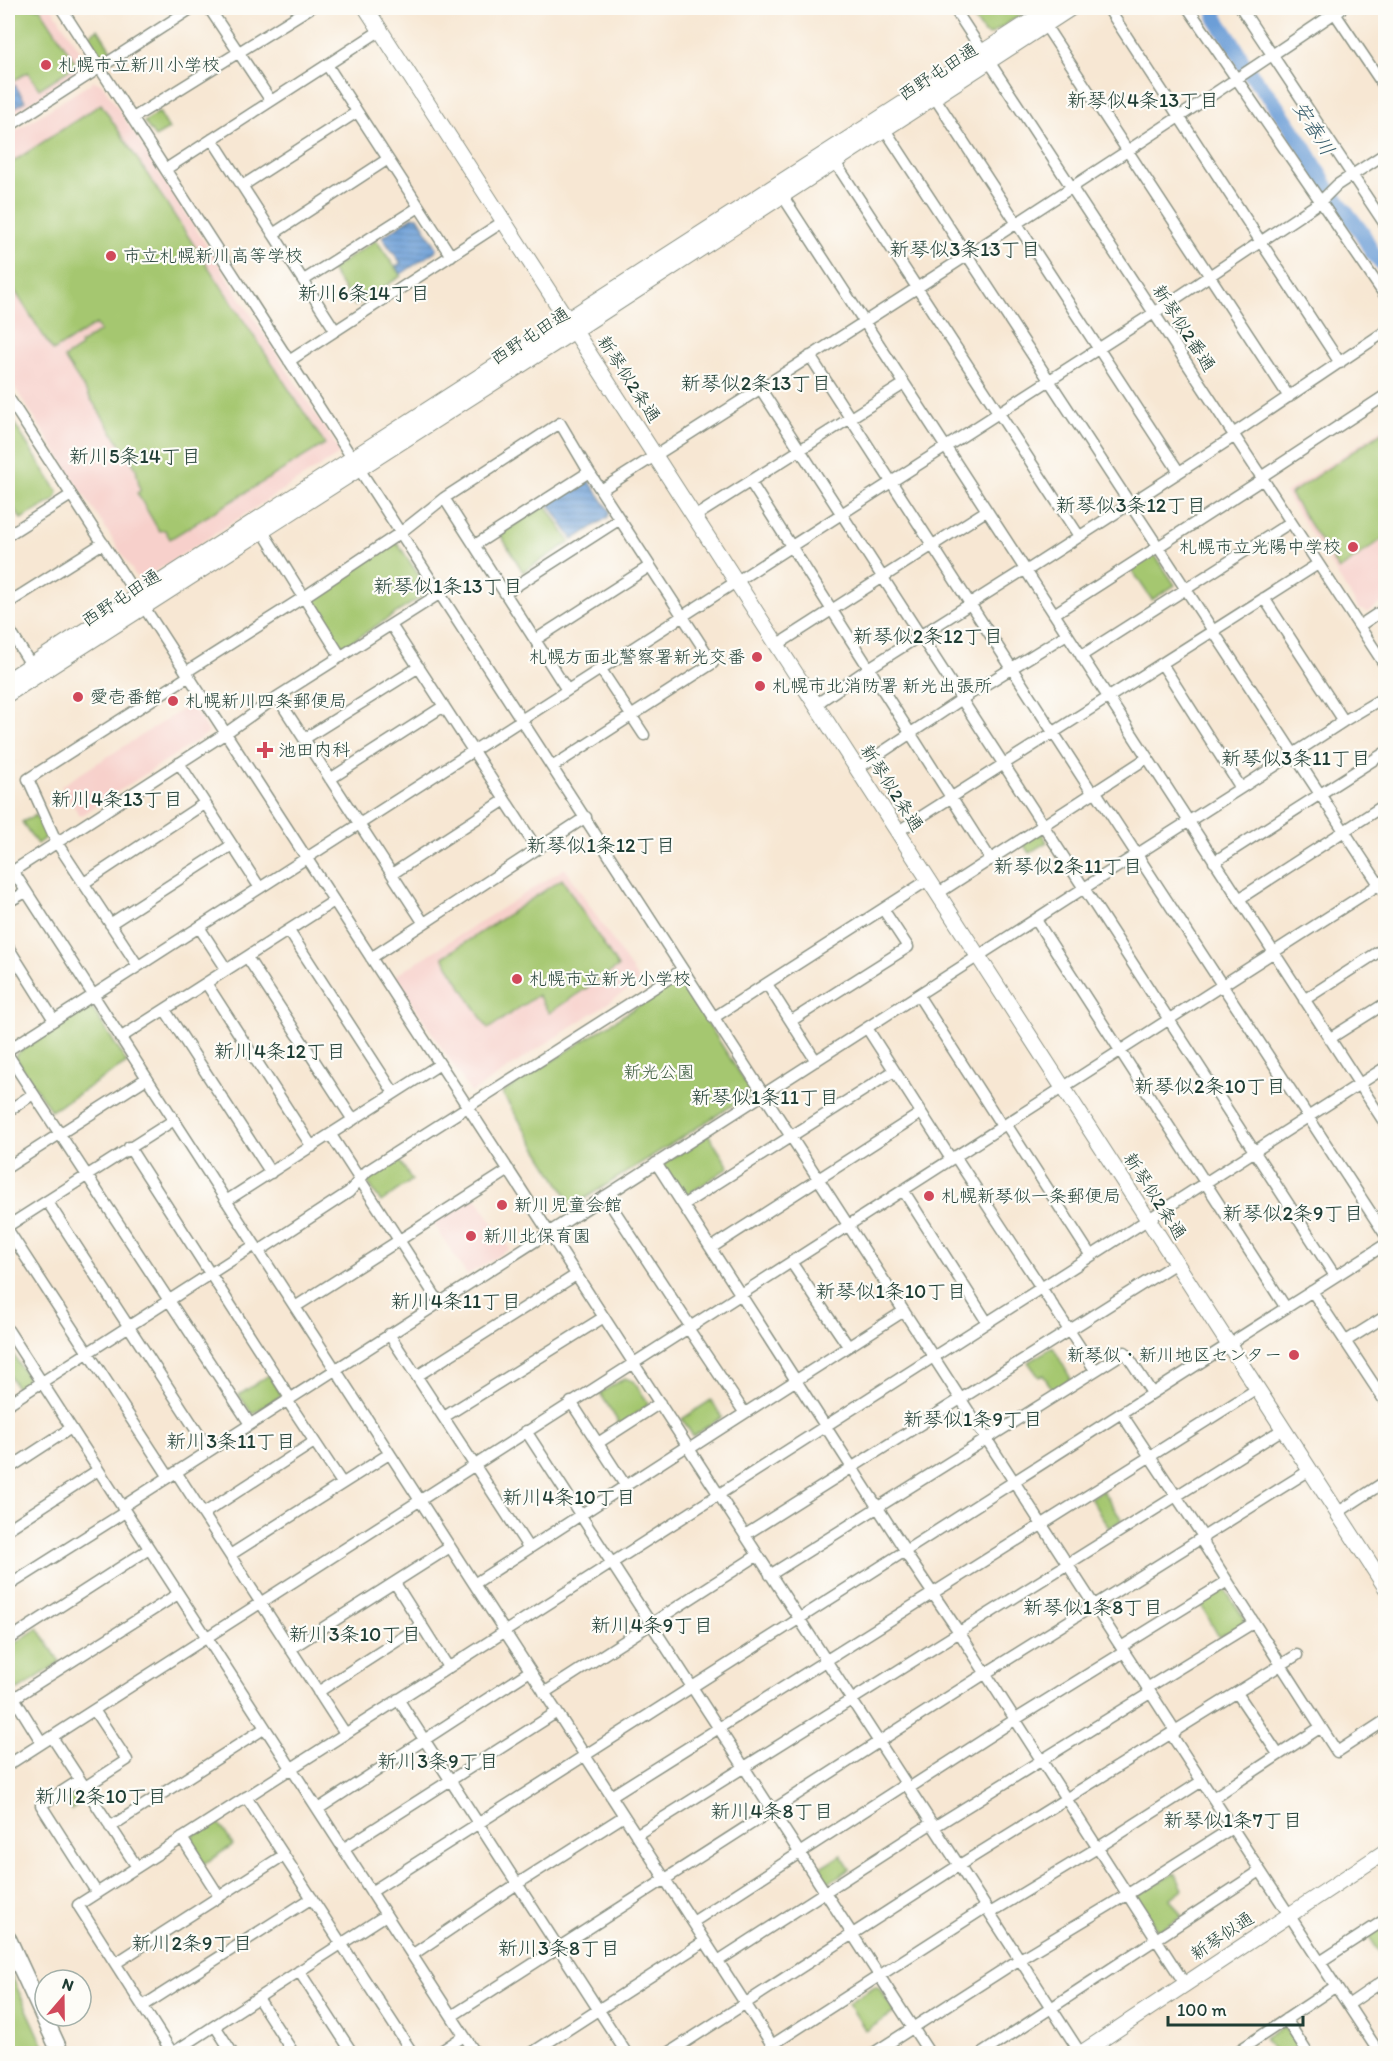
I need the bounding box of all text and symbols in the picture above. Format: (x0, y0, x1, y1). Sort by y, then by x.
street label: 西野屯田通 (894, 38, 982, 106)
place label: 札幌市立新川小学校 (58, 54, 220, 76)
marker: 札幌市立新川小学校 (39, 58, 53, 72)
district label: 新琴似4条13丁目 (1067, 88, 1219, 112)
water label: 安春川 (1288, 96, 1340, 160)
district label: 新琴似3条13丁目 (889, 237, 1041, 261)
place label: 市立札幌新川高等学校 (123, 245, 303, 267)
marker: 市立札幌新川高等学校 (104, 249, 118, 263)
street label: 新琴似2番通 (1148, 280, 1220, 376)
district label: 新川6条14丁目 (298, 281, 430, 305)
street label: 西野屯田通 (486, 302, 574, 370)
street label: 新琴似2条通 (593, 331, 665, 427)
district label: 新琴似2条13丁目 (681, 371, 831, 395)
district label: 新川5条14丁目 (69, 444, 201, 468)
district label: 新琴似3条12丁目 (1056, 493, 1206, 517)
place label: 札幌市立光陽中学校 (1179, 536, 1341, 558)
marker: 札幌市立光陽中学校 (1346, 540, 1360, 554)
street label: 西野屯田通 (77, 564, 165, 632)
district label: 新琴似1条13丁目 (373, 574, 523, 598)
district label: 新琴似2条12丁目 (853, 624, 1003, 648)
place label: 札幌方面北警察署新光交番 (529, 646, 745, 668)
marker: 札幌方面北警察署新光交番 (750, 650, 764, 664)
place label: 札幌市北消防署 新光出張所 (772, 675, 992, 697)
marker: 札幌市北消防署 新光出張所 (753, 679, 767, 693)
place label: 愛壱番館 (90, 686, 162, 708)
marker: 愛壱番館 (71, 690, 85, 704)
place label: 札幌新川四条郵便局 (185, 690, 347, 712)
marker: 札幌新川四条郵便局 (166, 694, 180, 708)
place label: 池田内科 (278, 739, 350, 761)
street label: 新琴似2条通 (856, 740, 928, 836)
marker: 池田内科 (256, 741, 274, 759)
district label: 新琴似3条11丁目 (1221, 746, 1371, 770)
district label: 新川4条13丁目 (51, 787, 183, 811)
district label: 新琴似1条12丁目 (526, 833, 676, 857)
district label: 新琴似2条11丁目 (993, 854, 1143, 878)
place label: 札幌市立新光小学校 (529, 968, 691, 990)
marker: 札幌市立新光小学校 (510, 972, 524, 986)
district label: 新川4条12丁目 (214, 1039, 346, 1063)
park label: 新光公園 (623, 1061, 695, 1083)
district label: 新琴似2条10丁目 (1134, 1074, 1286, 1098)
district label: 新琴似1条11丁目 (691, 1085, 839, 1109)
street label: 新琴似2条通 (1119, 1148, 1191, 1244)
place label: 札幌新琴似一条郵便局 (941, 1185, 1121, 1207)
marker: 札幌新琴似一条郵便局 (922, 1189, 936, 1203)
place label: 新川児童会館 (514, 1194, 622, 1216)
marker: 新川児童会館 (495, 1198, 509, 1212)
district label: 新琴似2条9丁目 (1223, 1201, 1363, 1225)
place label: 新川北保育園 (483, 1225, 591, 1247)
marker: 新川北保育園 (464, 1229, 478, 1243)
district label: 新琴似1条10丁目 (816, 1279, 966, 1303)
district label: 新川4条11丁目 (391, 1289, 521, 1313)
place label: 新琴似・新川地区センター (1067, 1344, 1282, 1366)
marker: 新琴似・新川地区センター (1287, 1348, 1301, 1362)
district label: 新琴似1条9丁目 (903, 1407, 1043, 1431)
district label: 新川3条11丁目 (166, 1429, 296, 1453)
district label: 新川4条10丁目 (502, 1485, 636, 1509)
district label: 新琴似1条8丁目 (1023, 1595, 1163, 1619)
district label: 新川4条9丁目 (591, 1613, 713, 1637)
district label: 新川3条10丁目 (289, 1622, 421, 1646)
district label: 新川3条9丁目 (377, 1749, 499, 1773)
district label: 新川2条10丁目 (35, 1784, 167, 1808)
district label: 新川4条8丁目 (711, 1799, 833, 1823)
district label: 新琴似1条7丁目 (1163, 1808, 1303, 1832)
street label: 新琴似通 (1186, 1907, 1258, 1965)
district label: 新川2条9丁目 (132, 1931, 252, 1955)
district label: 新川3条8丁目 (498, 1936, 620, 1960)
north arrow (33, 1968, 93, 2028)
text: N (60, 1974, 76, 1995)
scale bar (1168, 1989, 1303, 2027)
text: 100 m (1177, 1999, 1227, 2021)

